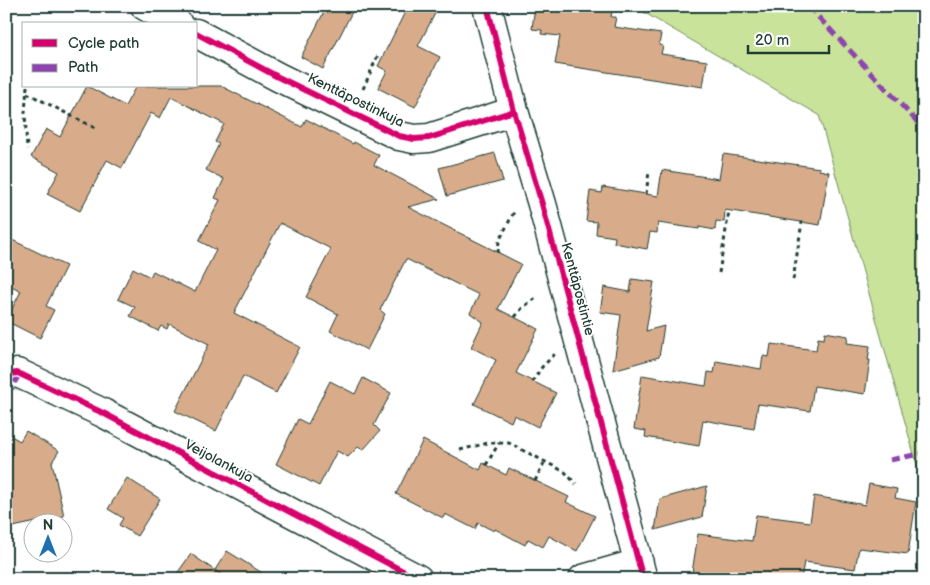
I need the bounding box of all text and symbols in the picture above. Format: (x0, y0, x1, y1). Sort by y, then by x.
legend (22, 22, 198, 88)
scale bar (748, 22, 829, 54)
text: 20 m (755, 31, 789, 50)
text: Cycle path (68, 34, 139, 53)
text: Path (68, 58, 98, 77)
street label: Kenttäpostinkuja (305, 69, 407, 131)
street label: Kenttäpostintie (557, 241, 599, 337)
street label: Veijolankuja (182, 436, 256, 486)
north arrow (22, 512, 72, 562)
text: N (43, 517, 53, 534)

